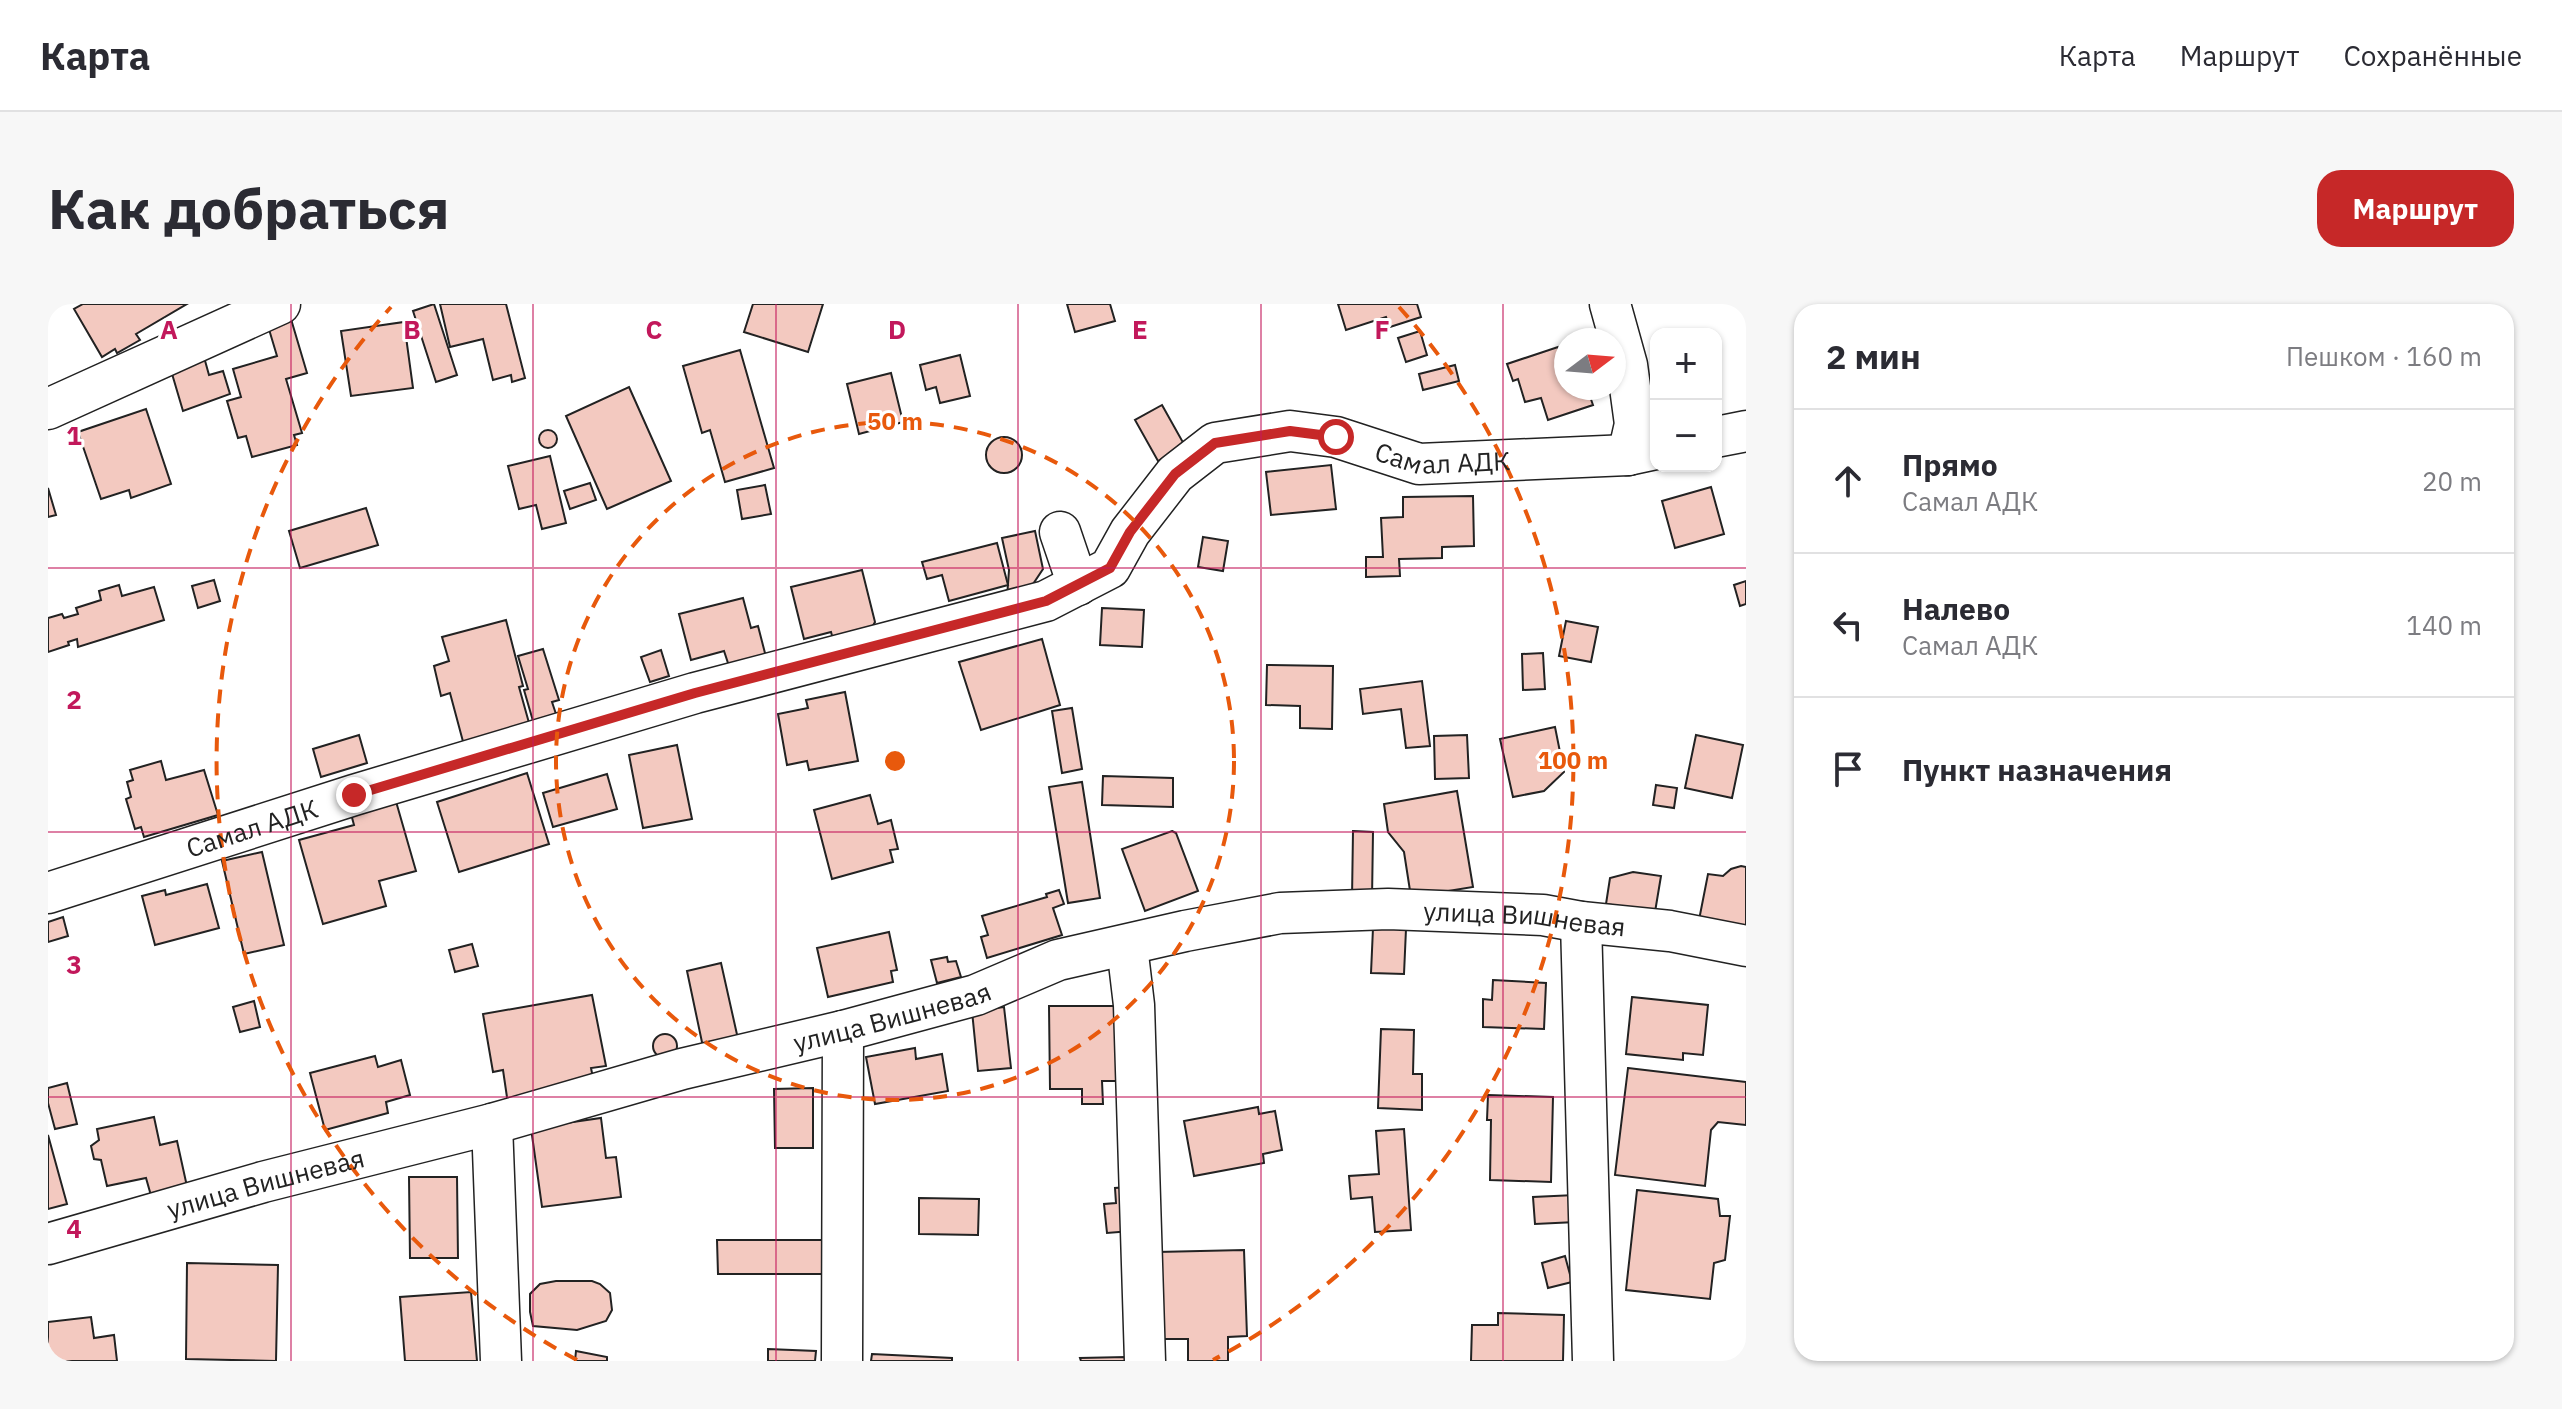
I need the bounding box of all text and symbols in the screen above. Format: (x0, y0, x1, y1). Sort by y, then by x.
text: Карта (40, 31, 150, 80)
text: Карта (2059, 37, 2136, 74)
text: Маршрут (2180, 37, 2299, 74)
text: Сохранённые (2343, 37, 2522, 74)
button: Маршрут (2317, 170, 2514, 247)
text: Как добраться (48, 172, 449, 244)
text: A (160, 312, 178, 346)
text: B (403, 312, 421, 346)
text: C (646, 312, 663, 346)
text: D (888, 312, 906, 346)
text: E (1132, 312, 1148, 346)
text: F (1374, 312, 1390, 346)
north arrow (1554, 328, 1626, 400)
map controls (1650, 328, 1722, 472)
button: + (1650, 328, 1722, 400)
text: 2 мин (1826, 334, 1921, 378)
text: Пешком · 160 m (2286, 339, 2482, 373)
button: − (1650, 400, 1722, 472)
text: 50 m (867, 405, 923, 437)
text: 1 (66, 418, 82, 452)
route start (1318, 419, 1354, 455)
street label: Самал АДК (1371, 434, 1511, 481)
text: Прямо (1902, 445, 1998, 484)
icon: ahead (1826, 459, 1870, 503)
text: 20 m (2422, 464, 2482, 498)
text: Самал АДК (1902, 484, 2038, 518)
text: Налево (1902, 589, 2010, 628)
icon: left (1826, 603, 1870, 647)
text: 140 m (2406, 608, 2482, 642)
text: Самал АДК (1902, 628, 2038, 662)
text: 2 (66, 682, 82, 716)
text: 100 m (1538, 744, 1608, 776)
centre of rings (881, 747, 909, 775)
icon: arrive (1826, 747, 1870, 791)
text: Пункт назначения (1902, 750, 2172, 789)
route end (336, 777, 372, 813)
street label: Самал АДК (182, 791, 322, 865)
street label: улица Вишневая (1423, 893, 1627, 943)
text: 3 (66, 947, 82, 981)
street label: улица Вишневая (790, 974, 996, 1059)
street label: улица Вишневая (163, 1140, 368, 1226)
text: 4 (66, 1211, 82, 1245)

